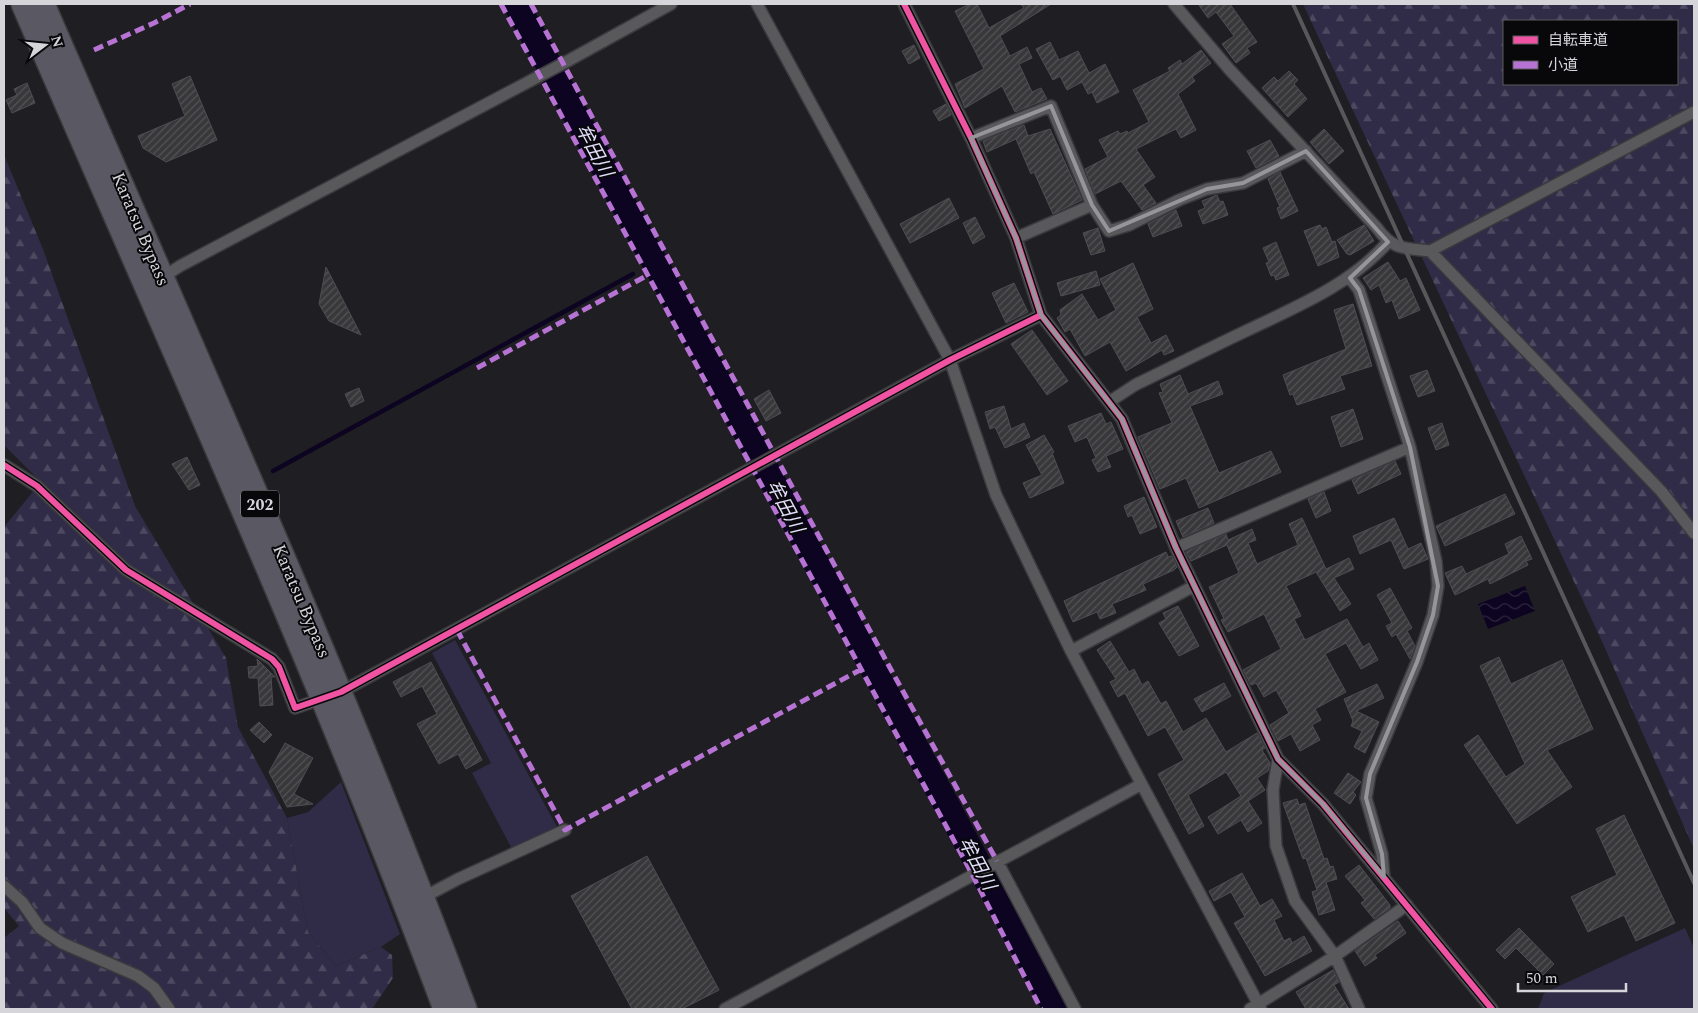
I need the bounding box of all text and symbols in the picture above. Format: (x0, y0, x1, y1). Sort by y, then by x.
north arrow (20, 20, 70, 70)
legend (1503, 20, 1678, 85)
text: 自転車道 (1548, 29, 1608, 52)
text: N (45, 33, 69, 50)
text: 小道 (1548, 54, 1578, 77)
water label: 牟田川 (567, 119, 621, 184)
street label: Karatsu Bypass (104, 168, 177, 290)
water label: 牟田川 (758, 475, 812, 540)
road number: 202 (241, 490, 279, 518)
street label: Karatsu Bypass (265, 540, 338, 662)
water label: 牟田川 (950, 832, 1004, 897)
scale bar (1518, 960, 1626, 992)
text: 50 m (1526, 967, 1558, 990)

